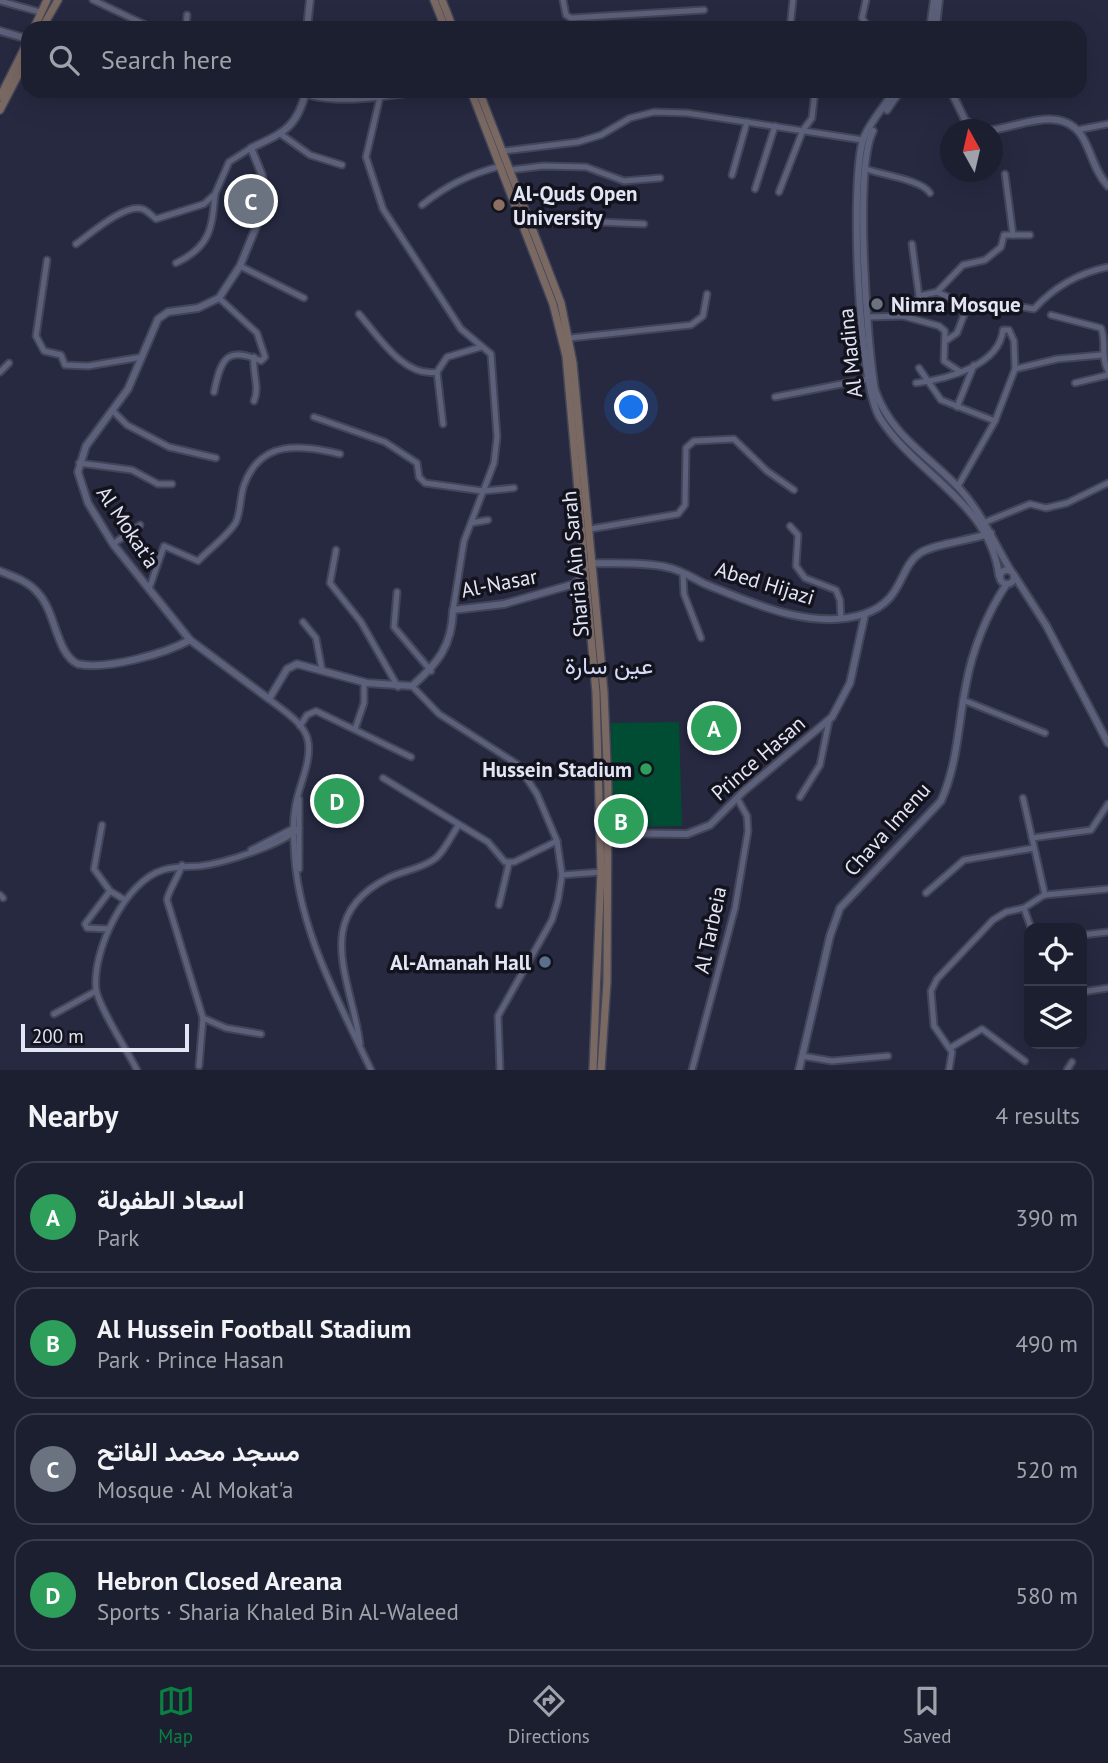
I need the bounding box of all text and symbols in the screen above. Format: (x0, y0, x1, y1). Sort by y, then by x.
search box (21, 21, 1087, 98)
icon: search (45, 41, 83, 79)
text: Search here (101, 43, 232, 76)
north arrow (940, 119, 1003, 182)
pin: C (228, 175, 274, 227)
place label: Al-Quds Open University (513, 180, 638, 231)
marker: Al-Quds Open University (491, 197, 507, 213)
place label: Nimra Mosque (891, 291, 1021, 318)
marker: Nimra Mosque (869, 296, 885, 312)
street label: Al Madina (832, 307, 868, 399)
your location (614, 390, 648, 424)
street label: Al Mokat'a (91, 481, 165, 573)
street label: Sharia Ain Sarah (555, 490, 595, 638)
street label: Abed Hijazi (712, 555, 818, 611)
street label: Al-Nasar (459, 562, 539, 604)
district label: عين سارة (565, 650, 653, 681)
pin: A (691, 702, 737, 754)
street label: Prince Hasan (705, 710, 811, 806)
place label: Hussein Stadium (482, 756, 632, 783)
marker: Hussein Stadium (638, 761, 654, 777)
pin: D (314, 775, 360, 827)
street label: Chava Imenu (838, 777, 936, 881)
pin: B (598, 795, 644, 847)
street label: Al Tarbeia (688, 884, 732, 976)
map controls (1024, 923, 1087, 1049)
button: locate (1024, 923, 1087, 986)
place label: Al-Amanah Hall (390, 949, 532, 976)
marker: Al-Amanah Hall (537, 954, 553, 970)
button: layers (1024, 986, 1087, 1049)
scale bar (21, 1021, 189, 1053)
text: 200 m (32, 1024, 84, 1048)
text: Nearby (28, 1096, 118, 1135)
text: 4 results (996, 1101, 1080, 1130)
text: اسعاد الطفولة (97, 1183, 245, 1216)
text: A (46, 1203, 60, 1232)
text: 390 m (1016, 1203, 1078, 1232)
text: Park (97, 1223, 139, 1252)
text: Al Hussein Football Stadium (97, 1312, 411, 1345)
text: B (46, 1329, 60, 1358)
text: 490 m (1016, 1329, 1078, 1358)
text: Park · Prince Hasan (97, 1345, 284, 1374)
text: مسجد محمد الفاتح (97, 1435, 300, 1468)
text: C (47, 1455, 59, 1484)
text: 520 m (1016, 1455, 1078, 1484)
text: Mosque · Al Mokat'a (97, 1475, 293, 1504)
text: Hebron Closed Areana (97, 1564, 342, 1597)
text: D (46, 1581, 60, 1610)
text: 580 m (1016, 1581, 1078, 1610)
text: Sports · Sharia Khaled Bin Al-Waleed (97, 1597, 459, 1626)
tab: Map (157, 1682, 195, 1748)
tab: Directions (508, 1682, 590, 1748)
tab: Saved (903, 1682, 951, 1748)

